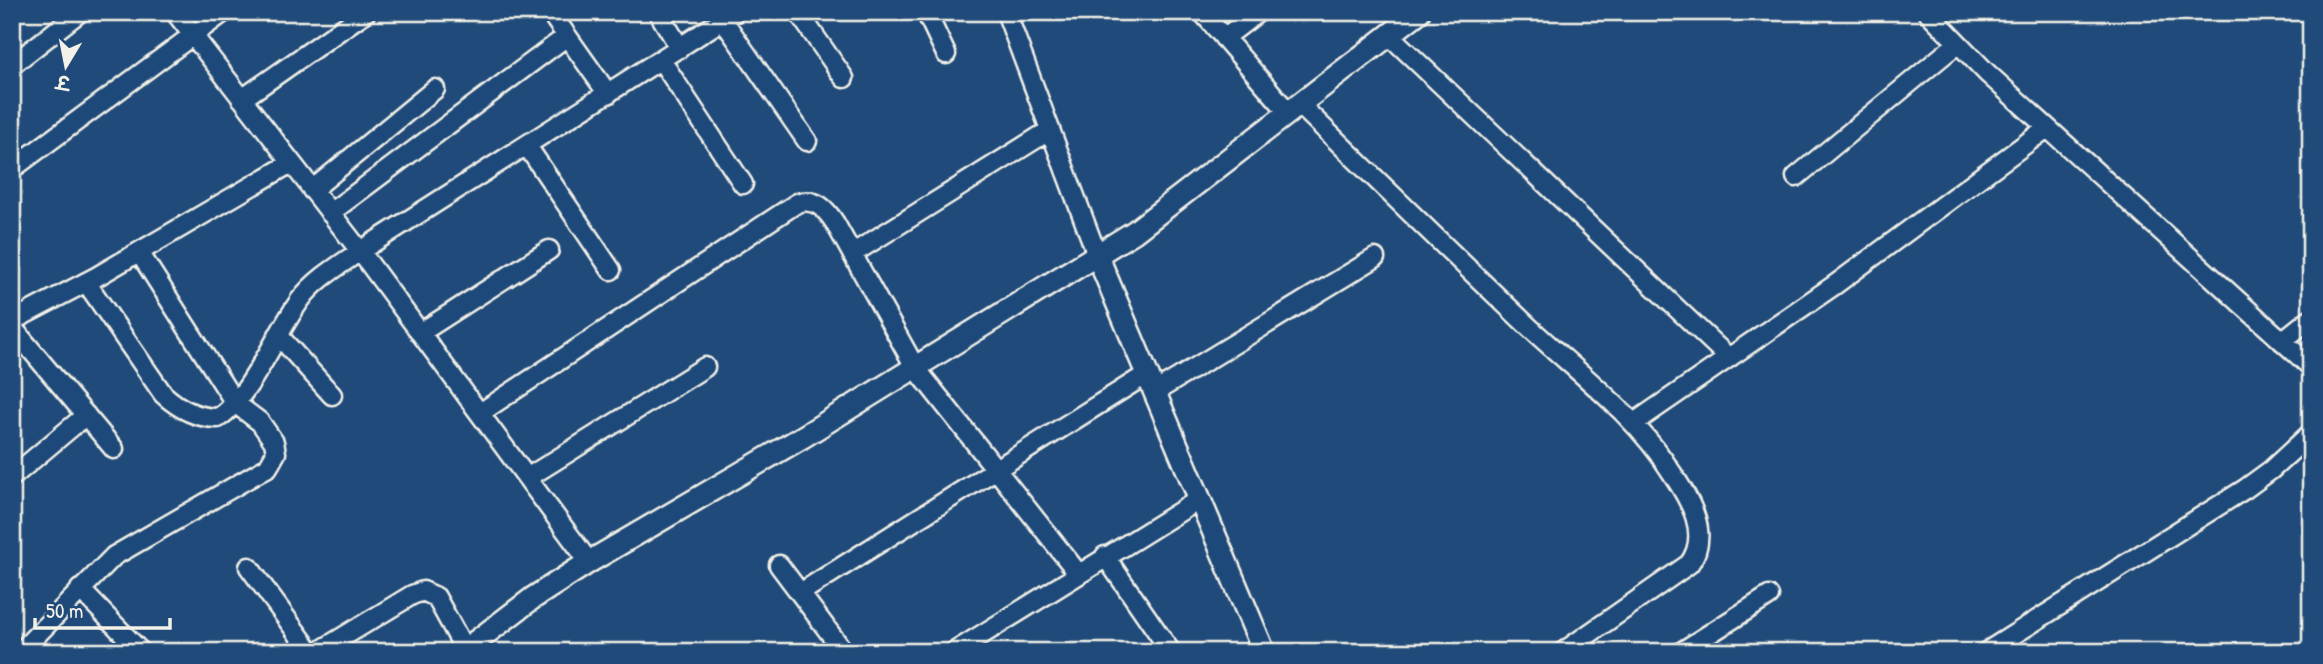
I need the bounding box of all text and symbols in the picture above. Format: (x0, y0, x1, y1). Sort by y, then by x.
north arrow (32, 32, 102, 102)
text: उ (52, 68, 74, 97)
scale bar (35, 587, 170, 631)
text: 50 m (46, 596, 83, 625)

